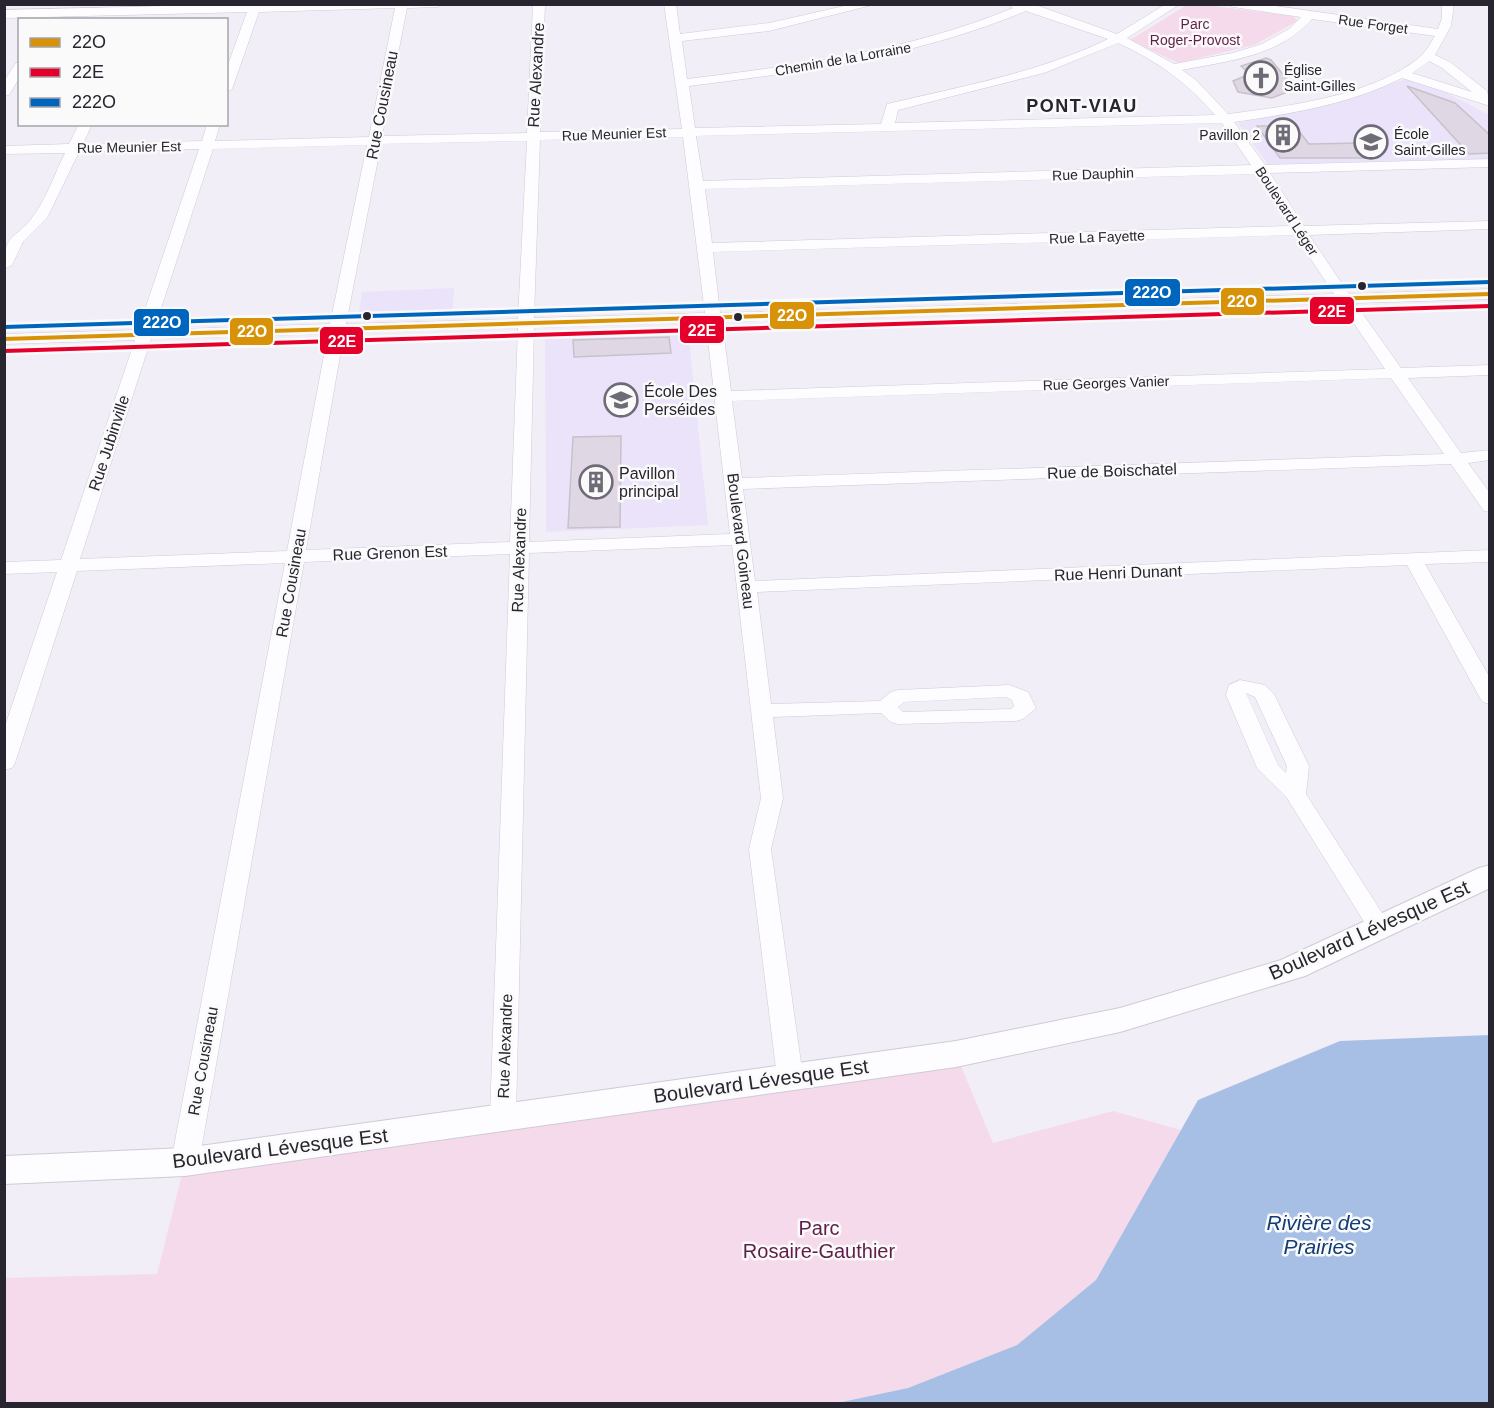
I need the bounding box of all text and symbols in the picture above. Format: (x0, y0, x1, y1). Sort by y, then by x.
street label: Rue Forget (1337, 11, 1409, 37)
park label: Parc Roger-Provost (1150, 16, 1240, 48)
legend (18, 18, 228, 126)
street label: Rue Alexandre (525, 22, 547, 128)
text: 22O (72, 32, 106, 52)
street label: Chemin de la Lorraine (774, 39, 912, 79)
street label: Rue Cousineau (363, 49, 401, 161)
church icon: Église Saint-Gilles (1243, 60, 1279, 96)
text: 22E (72, 62, 104, 82)
place label: Église Saint-Gilles (1284, 62, 1356, 94)
text: 222O (72, 92, 116, 112)
district label: PONT-VIAU (1026, 96, 1138, 116)
building icon: Pavillon 2 (1265, 117, 1301, 153)
street label: Rue Meunier Est (562, 124, 666, 144)
school or university icon: École Saint-Gilles (1353, 124, 1389, 160)
place label: École Saint-Gilles (1394, 126, 1466, 158)
place label: Pavillon 2 (1199, 127, 1260, 143)
street label: Rue Meunier Est (77, 138, 181, 156)
street label: Boulevard Léger (1252, 164, 1322, 259)
street label: Rue Dauphin (1052, 165, 1134, 183)
street label: Rue La Fayette (1049, 227, 1145, 247)
line badge: 222O (1124, 278, 1181, 307)
unlabelled marker (1356, 280, 1368, 292)
text: 222O (1132, 284, 1172, 301)
line badge: 22O (1220, 287, 1265, 316)
text: 22O (1227, 293, 1257, 310)
line badge: 22E (1309, 296, 1355, 325)
line badge: 22O (769, 301, 815, 330)
text: 22E (1318, 303, 1347, 320)
text: 22O (777, 307, 807, 324)
line badge: 222O (133, 308, 190, 337)
unlabelled marker (361, 310, 373, 322)
unlabelled marker (732, 311, 744, 323)
text: 222O (142, 314, 182, 331)
line badge: 22E (679, 315, 725, 344)
line badge: 22O (229, 317, 274, 346)
text: 22E (688, 322, 717, 339)
text: 22O (237, 323, 267, 340)
line badge: 22E (319, 326, 364, 355)
text: 22E (328, 333, 357, 350)
street label: Rue Georges Vanier (1042, 373, 1170, 393)
school or university icon: École Des Perséides (603, 382, 639, 418)
place label: École Des Perséides (644, 382, 717, 418)
street label: Rue Jubinville (86, 393, 133, 493)
street label: Rue de Boischatel (1047, 460, 1177, 482)
building icon: Pavillon principal (578, 464, 614, 500)
place label: Pavillon principal (619, 465, 679, 500)
street label: Boulevard Goineau (724, 472, 758, 610)
street label: Rue Alexandre (509, 507, 529, 613)
street label: Rue Cousineau (273, 527, 309, 639)
street label: Rue Grenon Est (332, 542, 448, 563)
street label: Rue Henri Dunant (1054, 562, 1183, 584)
street label: Boulevard Lévesque Est (1265, 876, 1473, 984)
street label: Rue Alexandre (495, 993, 515, 1099)
street label: Rue Cousineau (185, 1005, 221, 1117)
street label: Boulevard Lévesque Est (652, 1055, 870, 1107)
street label: Boulevard Lévesque Est (171, 1124, 389, 1172)
water label: Rivière des Prairies (1266, 1211, 1372, 1258)
park label: Parc Rosaire-Gauthier (743, 1217, 895, 1262)

